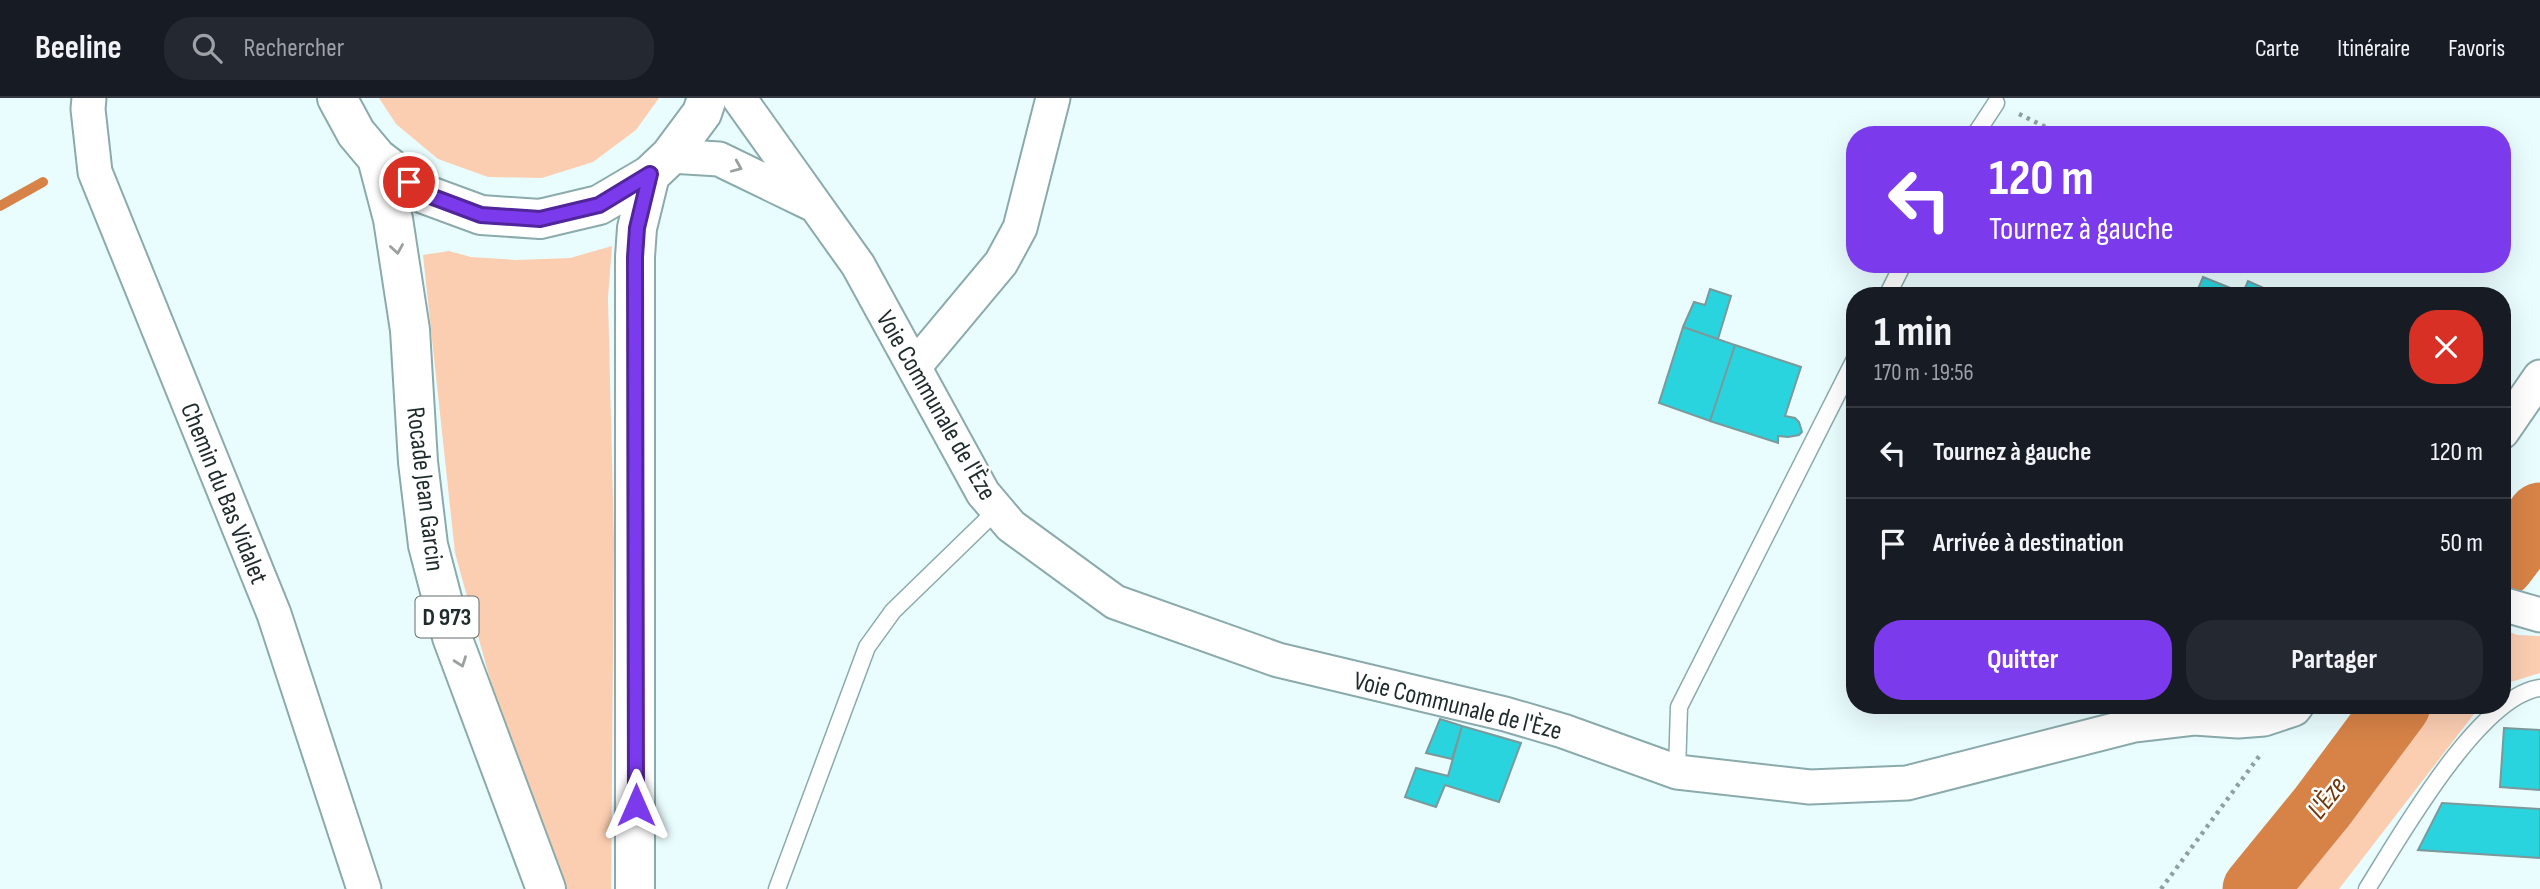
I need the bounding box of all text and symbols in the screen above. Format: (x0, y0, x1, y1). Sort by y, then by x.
search box (164, 17, 654, 80)
text: Beeline (35, 28, 122, 68)
icon: search (188, 29, 226, 67)
text: Rechercher (244, 33, 344, 64)
text: Carte (2255, 34, 2299, 63)
text: Itinéraire (2337, 34, 2410, 63)
text: Favoris (2448, 34, 2505, 63)
text: 120 m (1989, 150, 2094, 209)
pin (379, 152, 439, 212)
icon: left (1874, 154, 1965, 245)
one-way arrow (730, 159, 742, 173)
icon: arrive (390, 163, 428, 201)
text: Tournez à gauche (1989, 210, 2174, 249)
one-way arrow (390, 243, 405, 254)
street label: Voie Communale de l'Èze (869, 306, 1003, 506)
text: 1 min (1874, 307, 1952, 358)
button: close (2409, 310, 2483, 384)
text: 170 m · 19:56 (1874, 359, 1974, 387)
street label: Chemin du Bas Vidalet (173, 399, 274, 589)
street label: Rocade Jean Garcin (399, 405, 450, 573)
icon: left (1874, 434, 1912, 472)
text: Tournez à gauche (1933, 437, 2091, 468)
text: 120 m (2430, 437, 2483, 468)
icon: arrive (1874, 525, 1912, 563)
text: Arrivée à destination (1933, 528, 2124, 559)
text: 50 m (2440, 528, 2483, 559)
road number: D 973 (416, 596, 478, 638)
button: Quitter (1874, 620, 2172, 700)
button: Partager (2186, 620, 2483, 700)
one-way arrow (453, 655, 467, 667)
street label: Voie Communale de l'Èze (1350, 666, 1565, 747)
position arrow (599, 768, 673, 842)
water label: L'Èze (2300, 770, 2354, 826)

